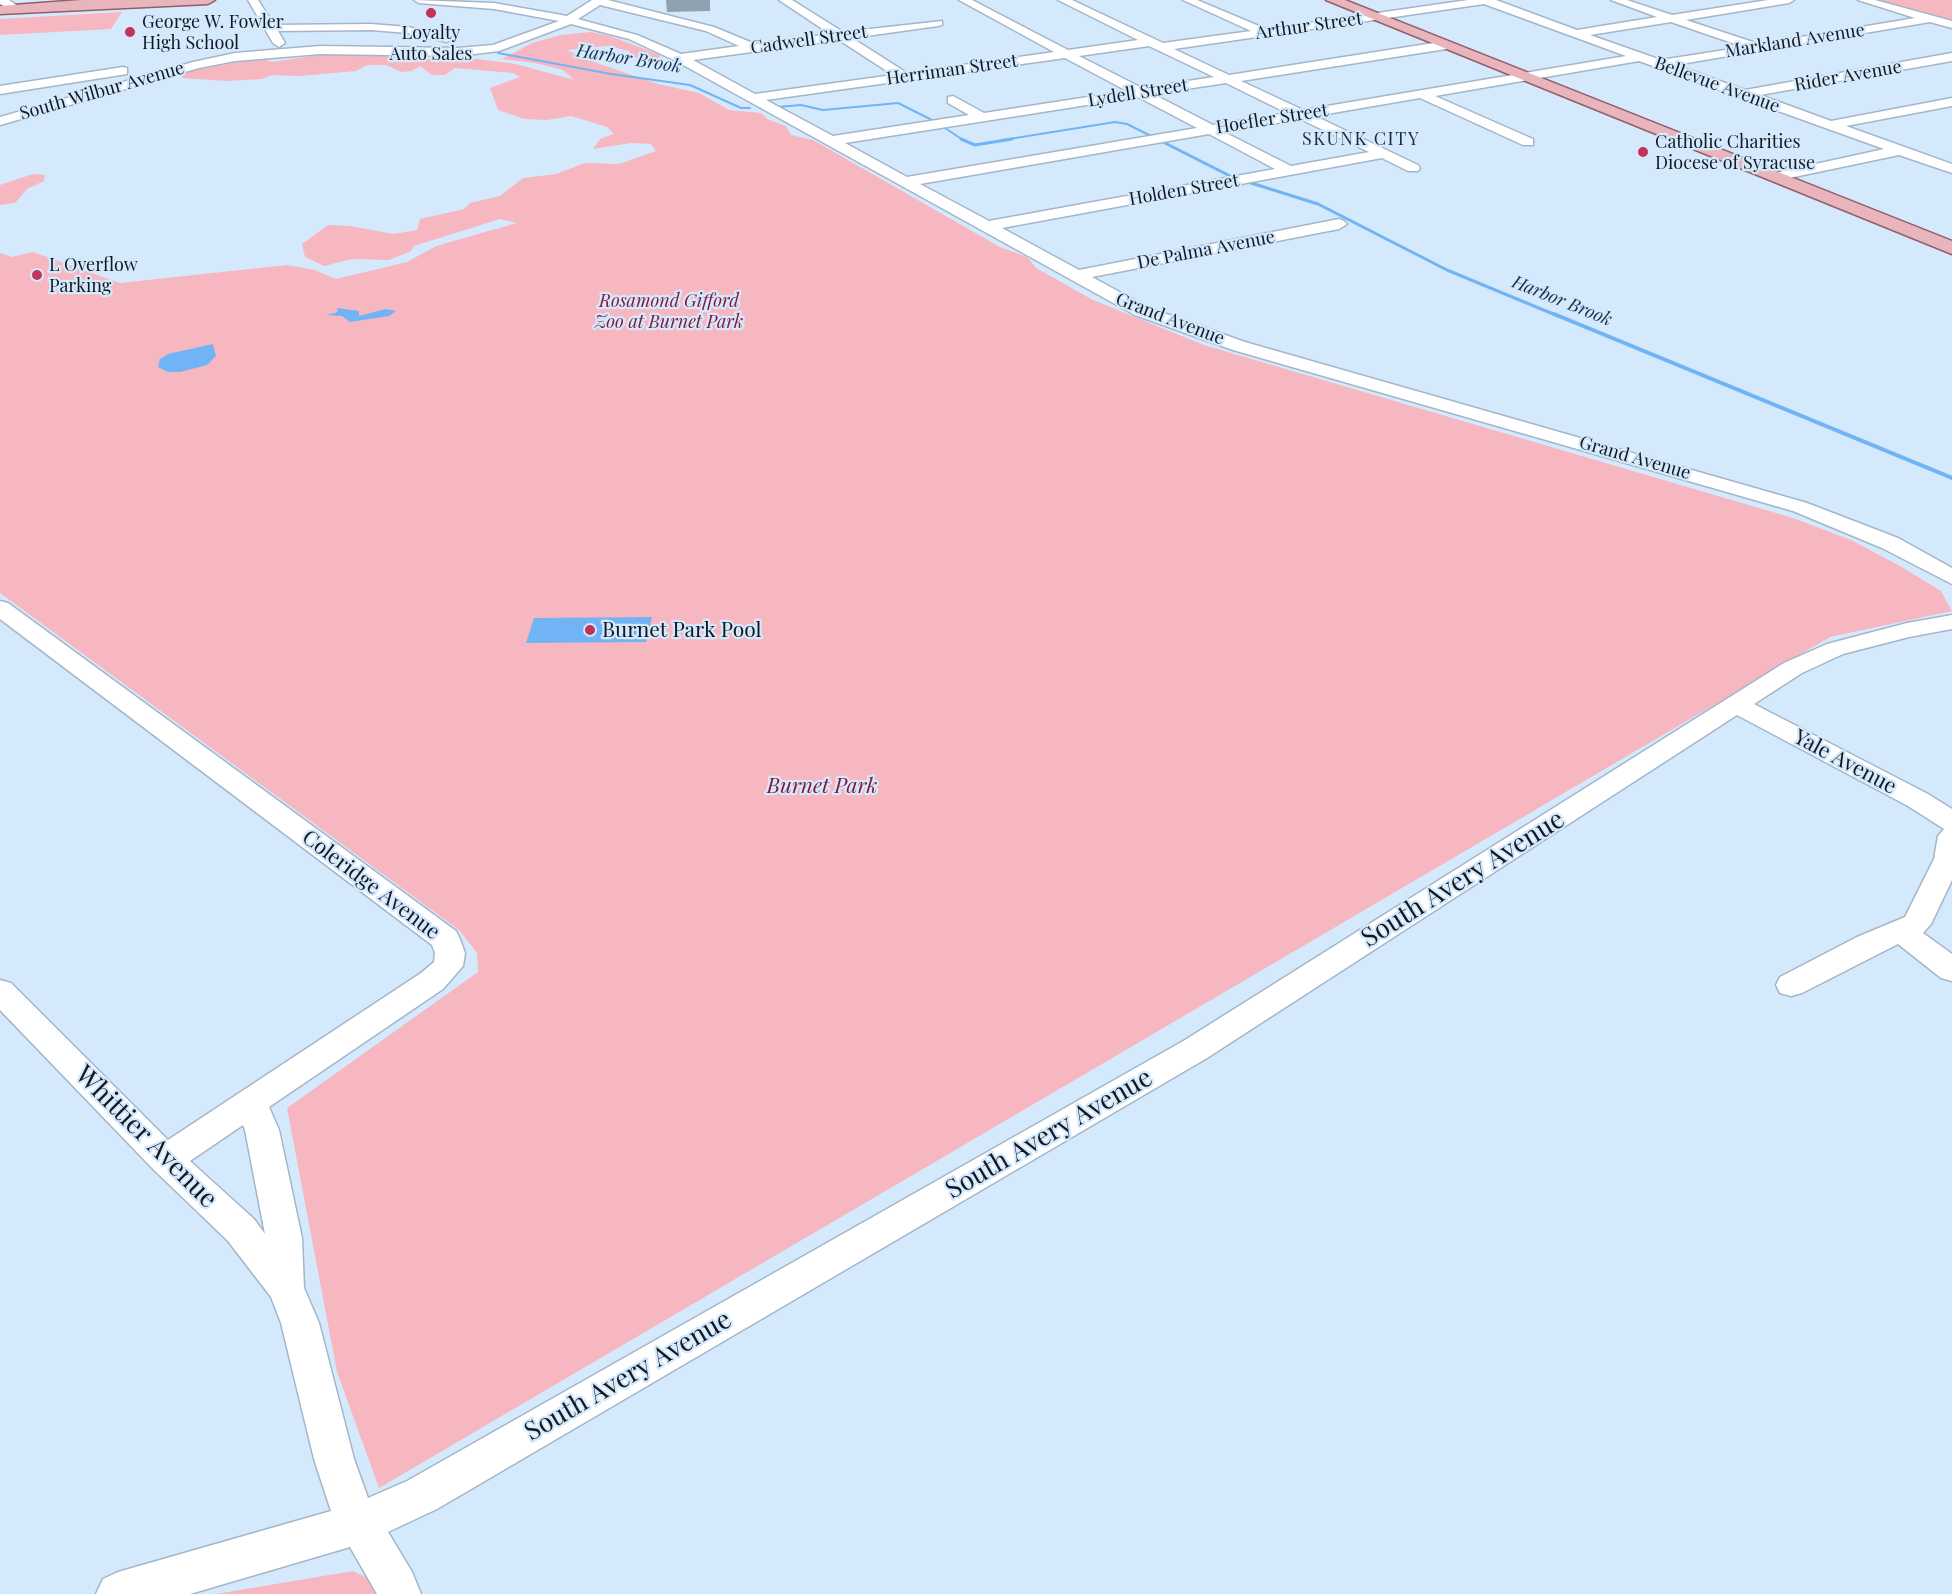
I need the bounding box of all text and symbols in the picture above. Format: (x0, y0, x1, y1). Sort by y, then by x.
marker: Loyalty Auto Sales (424, 6, 438, 20)
street label: Arthur Street (1254, 8, 1364, 44)
place label: George W. Fowler High School (142, 11, 284, 54)
street label: Markland Avenue (1724, 19, 1866, 63)
street label: Cadwell Street (749, 21, 869, 59)
place label: Loyalty Auto Sales (390, 22, 472, 64)
marker: George W. Fowler High School (123, 25, 137, 39)
water label: Harbor Brook (575, 40, 683, 78)
street label: Herriman Street (885, 50, 1019, 90)
street label: Bellevue Avenue (1651, 52, 1783, 118)
street label: Rider Avenue (1793, 56, 1903, 96)
street label: South Wilbur Avenue (17, 57, 187, 125)
street label: Lydell Street (1086, 74, 1190, 112)
street label: Hoefler Street (1214, 99, 1330, 139)
district label: SKUNK CITY (1302, 128, 1420, 150)
place label: Catholic Charities Diocese of Syracuse (1655, 131, 1815, 174)
marker: Catholic Charities Diocese of Syracuse (1636, 145, 1650, 159)
street label: Holden Street (1127, 170, 1241, 210)
street label: De Palma Avenue (1135, 226, 1277, 274)
place label: L Overflow Parking (49, 254, 138, 296)
marker: L Overflow Parking (30, 268, 44, 282)
water label: Harbor Brook (1509, 271, 1615, 331)
street label: Grand Avenue (1113, 288, 1227, 350)
park label: Rosamond Gifford Zoo at Burnet Park (595, 290, 743, 332)
street label: Grand Avenue (1577, 432, 1693, 484)
place label: Burnet Park Pool (602, 617, 762, 643)
marker: Burnet Park Pool (583, 623, 597, 637)
street label: Yale Avenue (1789, 724, 1901, 800)
park label: Burnet Park (767, 773, 877, 799)
street label: South Avery Avenue (1356, 804, 1570, 954)
street label: Coleridge Avenue (297, 825, 445, 945)
street label: Whittier Avenue (68, 1059, 224, 1215)
street label: South Avery Avenue (940, 1062, 1158, 1206)
street label: South Avery Avenue (519, 1304, 737, 1448)

